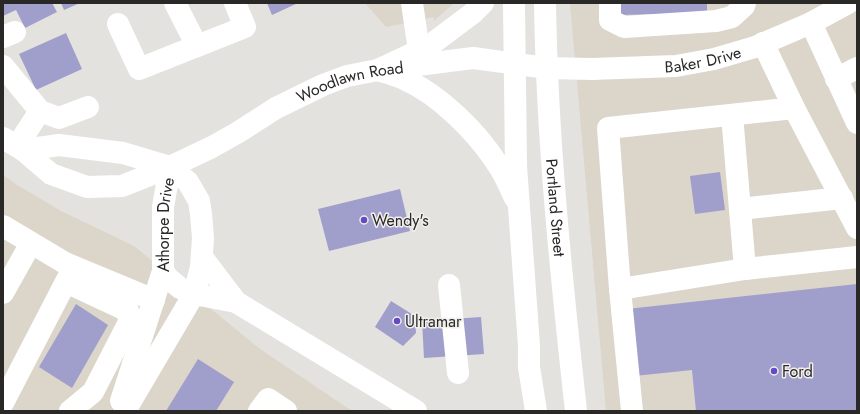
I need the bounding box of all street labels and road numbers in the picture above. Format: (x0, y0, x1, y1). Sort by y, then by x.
street label: Baker Drive (664, 41, 744, 78)
street label: Woodlawn Road (293, 56, 405, 108)
street label: Portland Street (540, 158, 571, 258)
street label: Athorpe Drive (152, 176, 180, 272)

